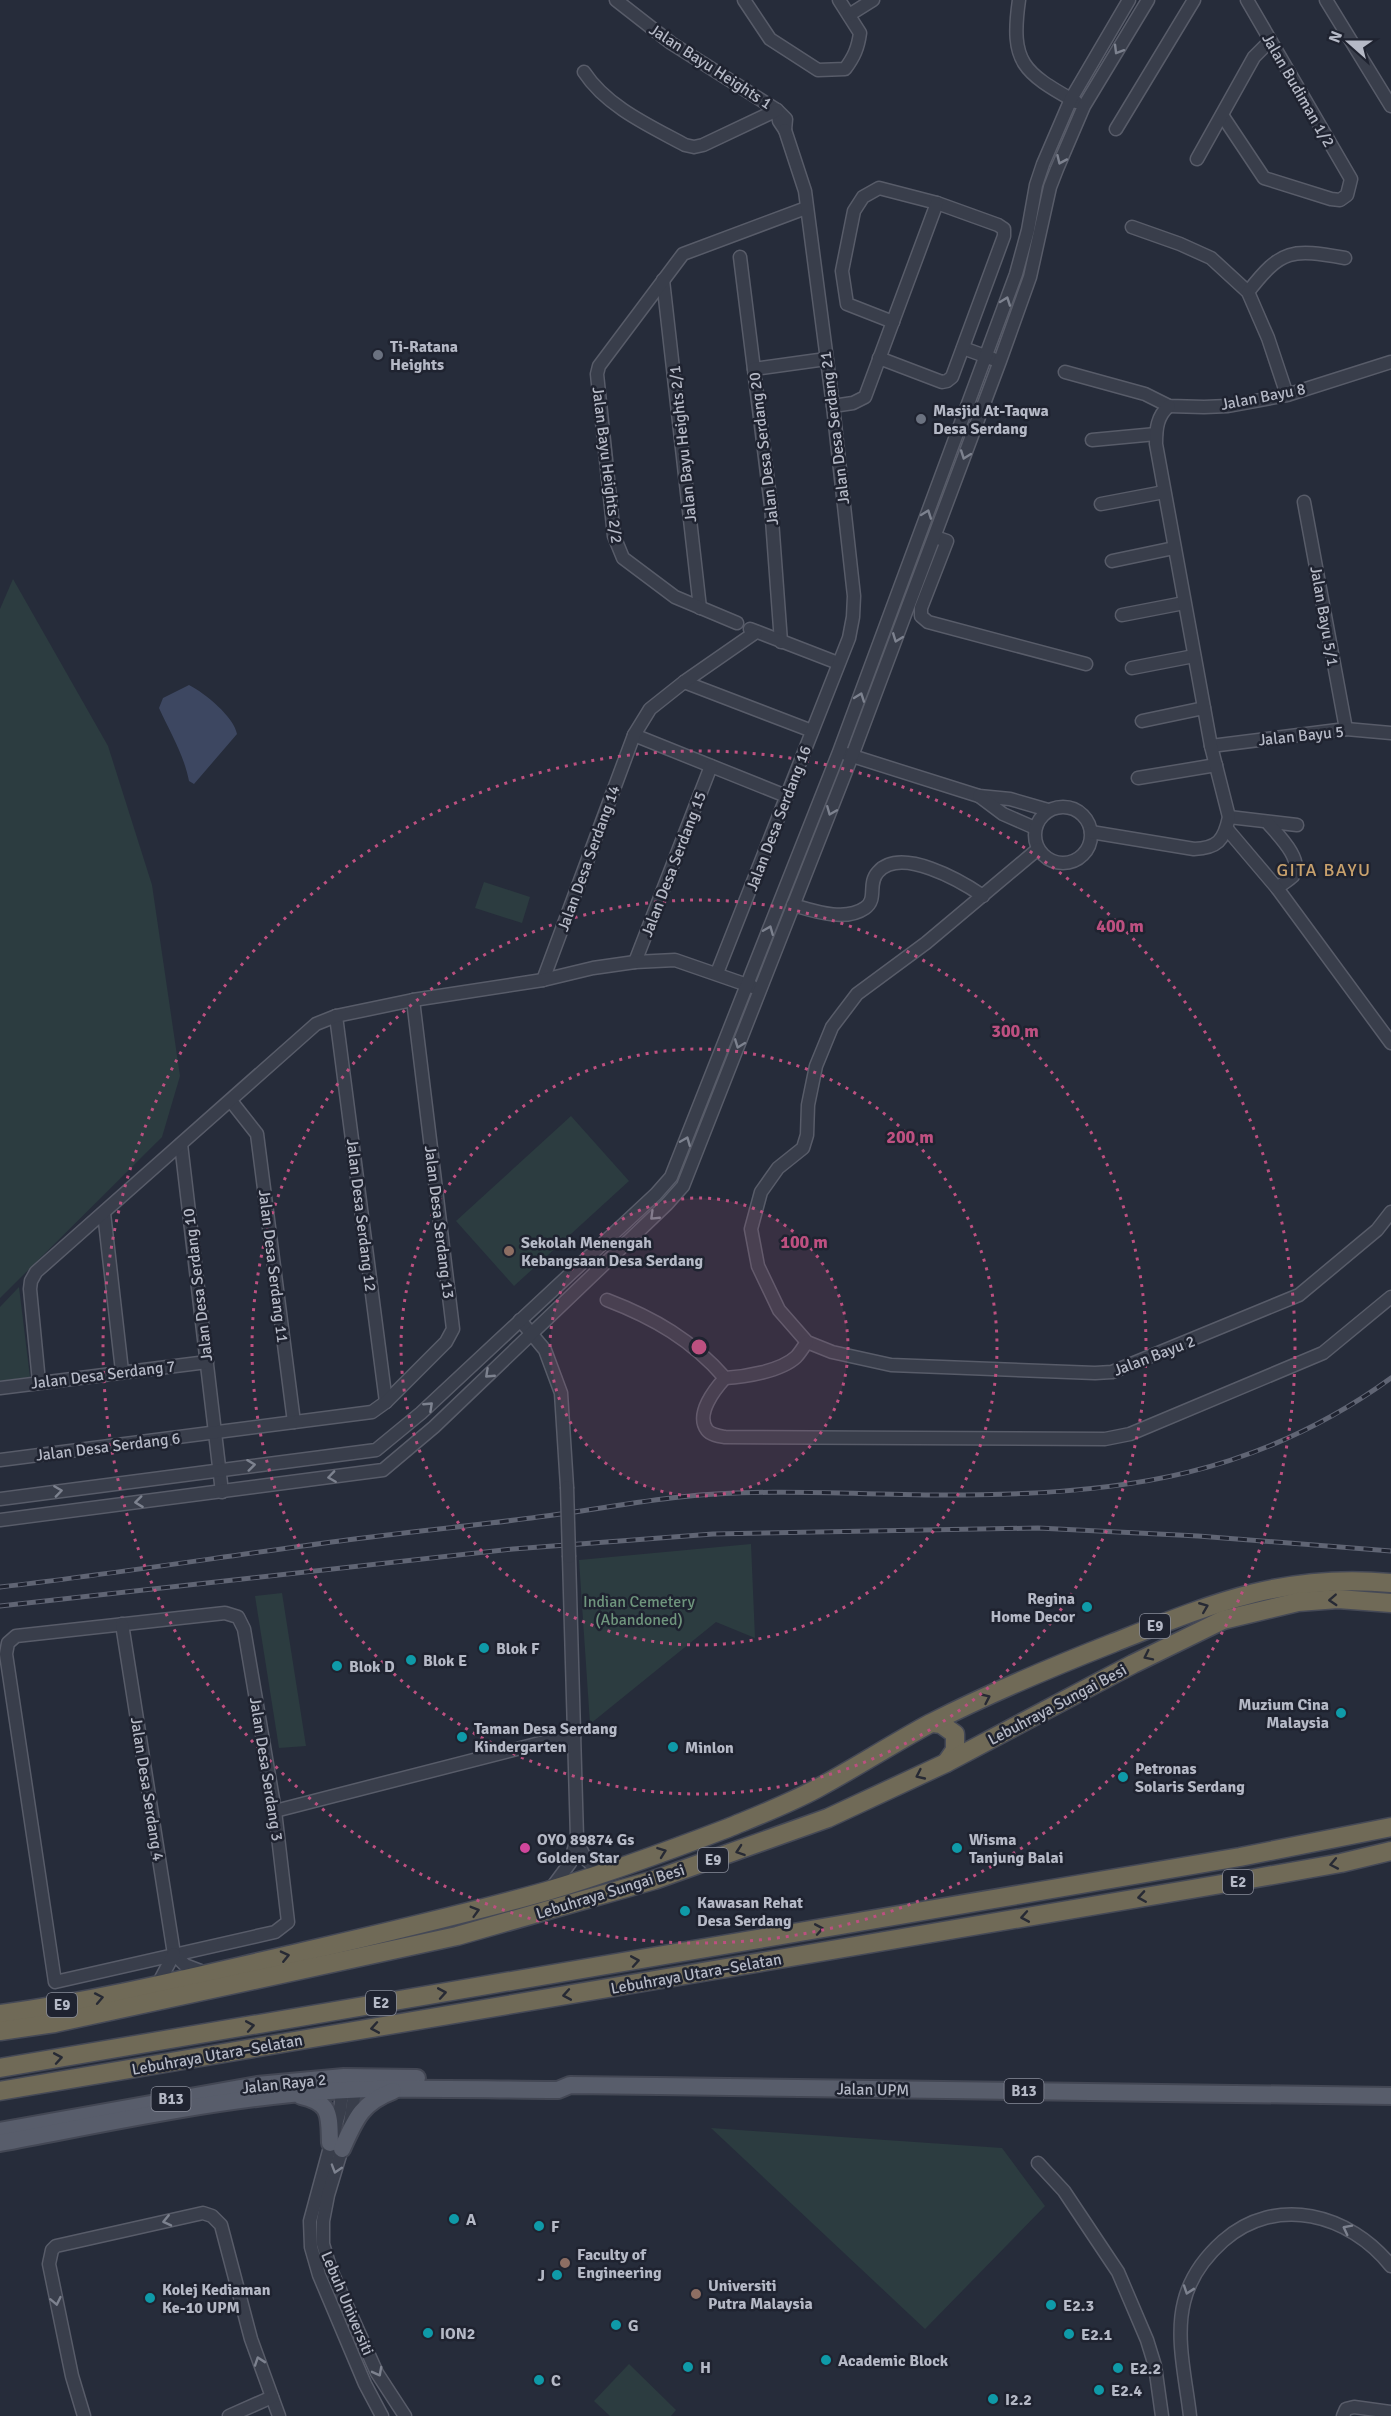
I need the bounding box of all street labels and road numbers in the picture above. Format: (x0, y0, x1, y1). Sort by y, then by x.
street label: Jalan Bayu Heights 1 (645, 20, 776, 114)
street label: Jalan Budiman 1/2 (1257, 30, 1339, 151)
street label: Jalan Desa Serdang 21 (816, 350, 854, 506)
street label: Jalan Bayu Heights 2/1 (665, 364, 701, 523)
street label: Jalan Desa Serdang 20 (745, 371, 783, 527)
street label: Jalan Bayu 8 (1219, 379, 1307, 415)
street label: Jalan Bayu Heights 2/2 (587, 386, 627, 545)
street label: Jalan Bayu 5/1 (1305, 565, 1343, 668)
street label: Jalan Bayu 5 (1257, 722, 1345, 750)
street label: Jalan Desa Serdang 16 (742, 743, 816, 894)
street label: Jalan Desa Serdang 14 (553, 782, 625, 934)
street label: Jalan Desa Serdang 15 (637, 789, 711, 940)
street label: Jalan Desa Serdang 12 (342, 1137, 380, 1293)
street label: Jalan Desa Serdang 13 (420, 1144, 458, 1300)
street label: Jalan Desa Serdang 11 (254, 1188, 292, 1344)
street label: Jalan Desa Serdang 10 (179, 1207, 217, 1363)
street label: Jalan Bayu 2 (1111, 1331, 1198, 1381)
street label: Jalan Desa Serdang 7 (30, 1356, 177, 1394)
street label: Jalan Desa Serdang 6 (35, 1428, 182, 1466)
road number: E9 (1140, 1614, 1170, 1638)
street label: Lebuhraya Sungai Besi (985, 1660, 1130, 1750)
street label: Jalan Desa Serdang 3 (245, 1696, 287, 1843)
street label: Jalan Desa Serdang 4 (126, 1716, 168, 1863)
road number: E9 (698, 1848, 728, 1872)
street label: Lebuhraya Sungai Besi (534, 1860, 687, 1924)
road number: E2 (1223, 1870, 1253, 1894)
street label: Lebuhraya Utara–Selatan (609, 1949, 783, 1999)
road number: E2 (366, 1991, 396, 2015)
road number: E9 (47, 1993, 77, 2017)
street label: Lebuhraya Utara–Selatan (130, 2030, 304, 2080)
street label: Jalan Raya 2 (241, 2070, 327, 2098)
street label: Jalan UPM (837, 2079, 909, 2101)
road number: B13 (1004, 2079, 1044, 2103)
road number: B13 (152, 2087, 190, 2111)
street label: Lebuh Universiti (316, 2248, 378, 2359)

